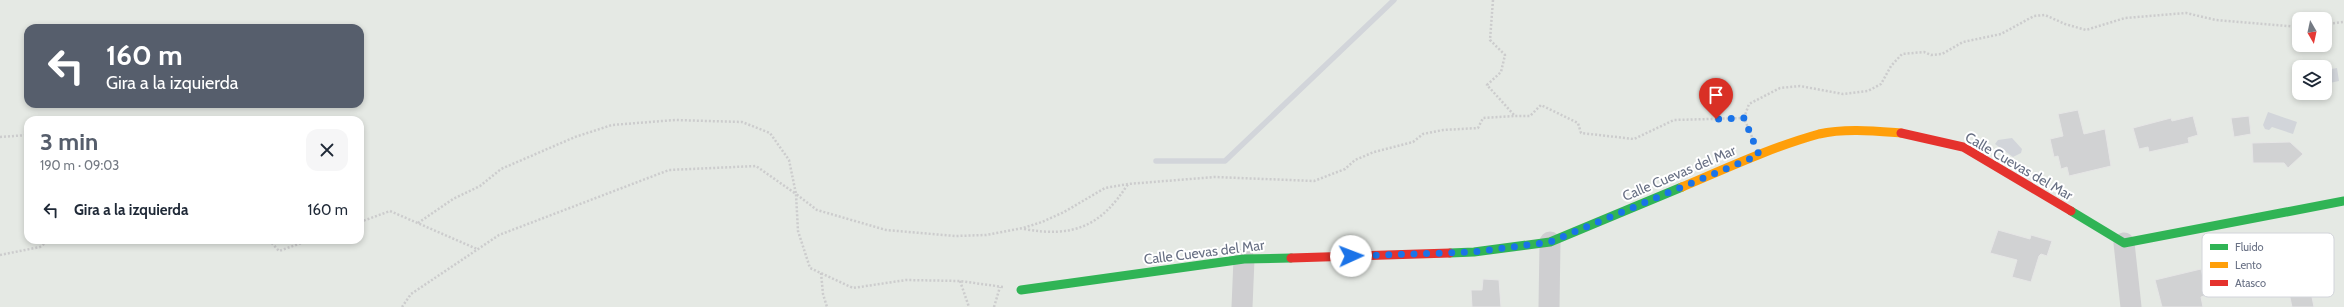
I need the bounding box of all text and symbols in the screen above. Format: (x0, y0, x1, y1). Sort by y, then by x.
north arrow (2292, 12, 2332, 52)
map controls (2292, 12, 2332, 100)
text: 160 m (106, 38, 182, 72)
icon: left (40, 40, 92, 92)
button: layers (2292, 60, 2332, 100)
text: Gira a la izquierda (106, 72, 238, 94)
pin (1699, 78, 1733, 119)
icon: arrive (1705, 84, 1727, 106)
text: 3 min (40, 127, 98, 156)
street label: Calle Cuevas del Mar (1962, 128, 2077, 204)
button: close (306, 129, 348, 171)
street label: Calle Cuevas del Mar (1620, 141, 1739, 205)
text: 190 m · 09:03 (40, 157, 119, 173)
icon: left (40, 199, 62, 221)
text: Gira a la izquierda (74, 201, 188, 219)
text: 160 m (308, 201, 348, 219)
legend (2202, 233, 2334, 297)
position arrow (1330, 235, 1372, 277)
street label: Calle Cuevas del Mar (1143, 236, 1266, 268)
text: Fluido (2235, 240, 2264, 254)
text: Lento (2235, 258, 2262, 272)
text: Atasco (2235, 276, 2266, 290)

